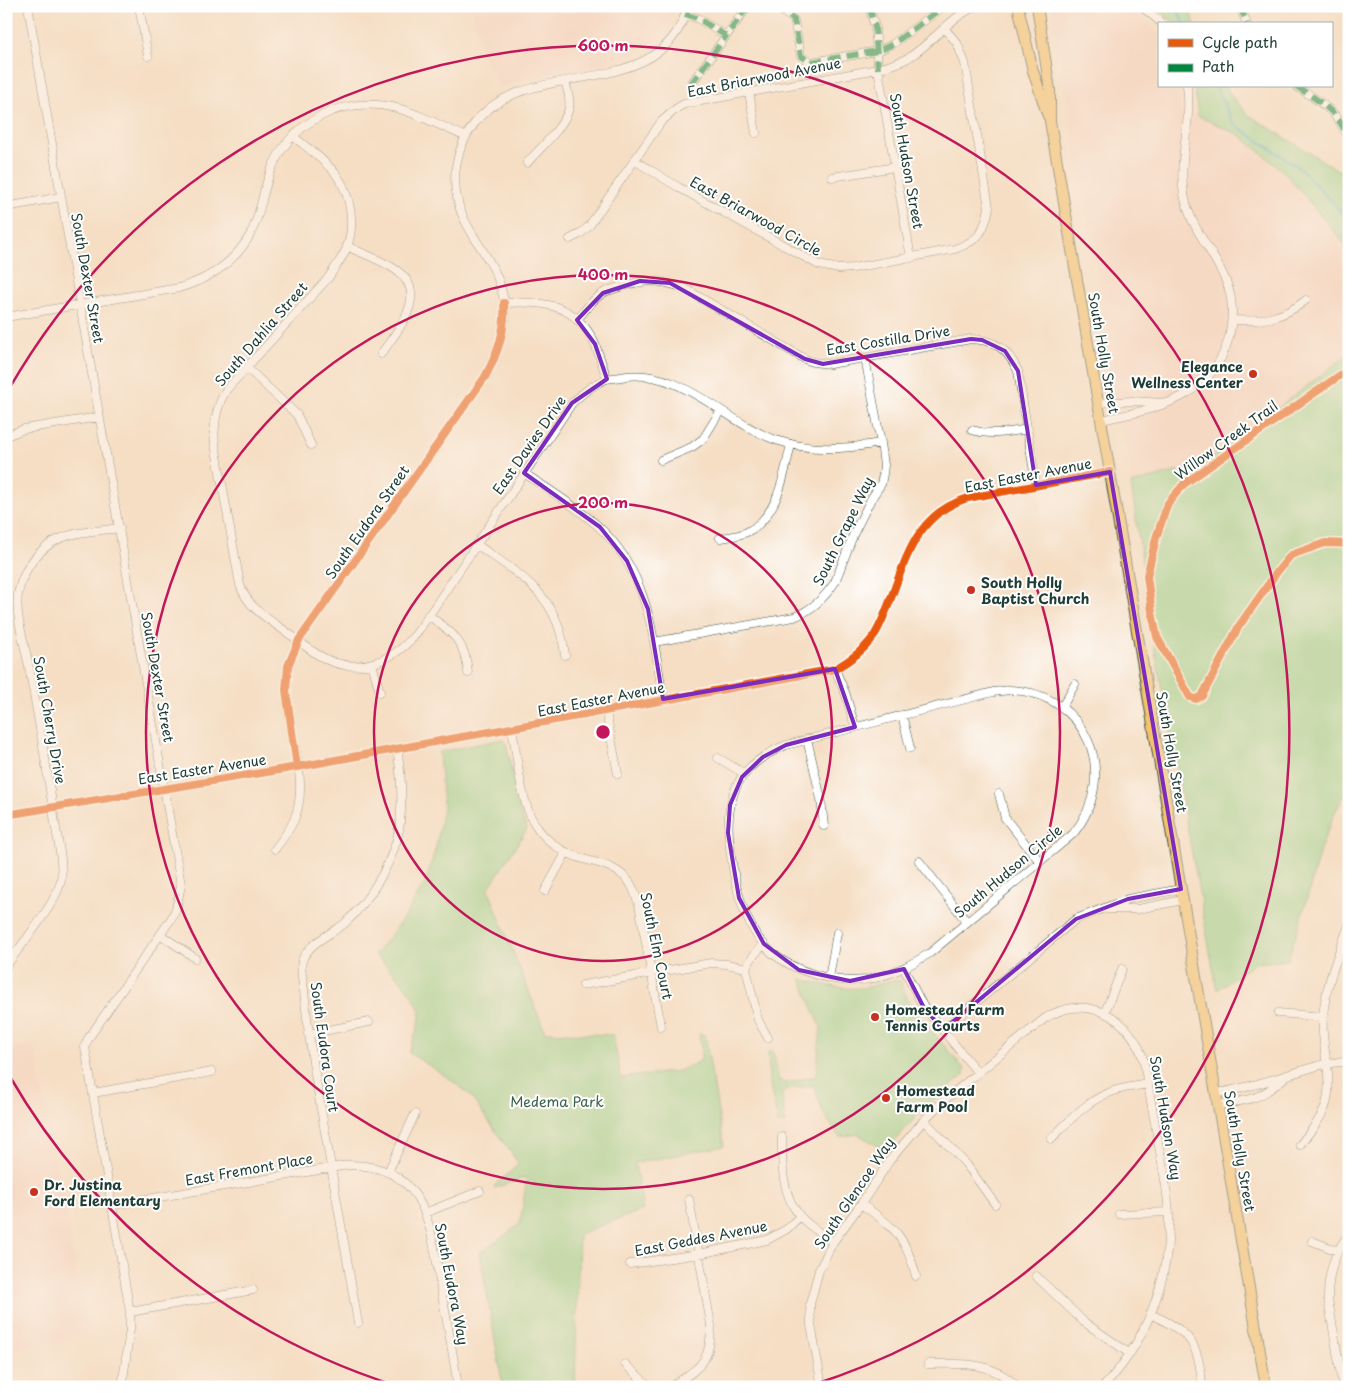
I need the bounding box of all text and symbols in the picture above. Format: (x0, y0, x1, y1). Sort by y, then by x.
legend (1158, 22, 1332, 88)
text: Cycle path (1202, 30, 1278, 53)
text: 600 m (577, 33, 629, 56)
street label: East Briarwood Avenue (685, 52, 843, 102)
text: Path (1202, 54, 1234, 77)
street label: South Hudson Street (885, 91, 929, 231)
street label: East Briarwood Circle (686, 171, 826, 261)
street label: South Dexter Street (66, 211, 110, 345)
text: 400 m (578, 262, 628, 285)
street label: South Dahlia Street (210, 277, 313, 391)
street label: South Holly Street (1083, 291, 1125, 416)
street label: East Costilla Drive (825, 320, 951, 360)
place label: Elegance Wellness Center (1131, 356, 1244, 393)
marker: Elegance Wellness Center (1247, 368, 1259, 380)
street label: East Davies Drive (487, 391, 571, 499)
street label: Willow Creek Trail (1170, 395, 1282, 485)
street label: East Easter Avenue (963, 452, 1094, 498)
street label: South Eudora Street (320, 461, 414, 583)
street label: South Grape Way (807, 473, 879, 589)
text: 200 m (578, 490, 628, 513)
place label: South Holly Baptist Church (981, 572, 1089, 609)
marker: South Holly Baptist Church (965, 584, 977, 596)
street label: South Dexter Street (136, 610, 180, 744)
street label: South Cherry Drive (28, 655, 72, 785)
street label: East Easter Avenue (536, 676, 667, 722)
street label: South Holly Street (1151, 690, 1193, 815)
centre of rings (594, 723, 612, 741)
street label: East Easter Avenue (137, 748, 268, 789)
street label: South Hudson Circle (949, 819, 1067, 923)
street label: South Elm Court (635, 891, 679, 1002)
street label: South Eudora Court (305, 981, 345, 1114)
place label: Homestead Farm Tennis Courts (885, 999, 1005, 1036)
marker: Homestead Farm Tennis Courts (869, 1011, 881, 1023)
street label: South Hudson Way (1145, 1054, 1187, 1182)
place label: Homestead Farm Pool (896, 1080, 975, 1117)
street label: South Holly Street (1219, 1089, 1261, 1214)
park label: Medema Park (510, 1091, 604, 1112)
marker: Homestead Farm Pool (880, 1092, 892, 1104)
street label: South Glencoe Way (809, 1133, 899, 1253)
street label: East Fremont Place (184, 1147, 314, 1191)
place label: Dr. Justina Ford Elementary (44, 1174, 161, 1211)
marker: Dr. Justina Ford Elementary (28, 1186, 40, 1198)
street label: East Geddes Avenue (633, 1215, 769, 1261)
street label: South Eudora Way (430, 1221, 474, 1347)

